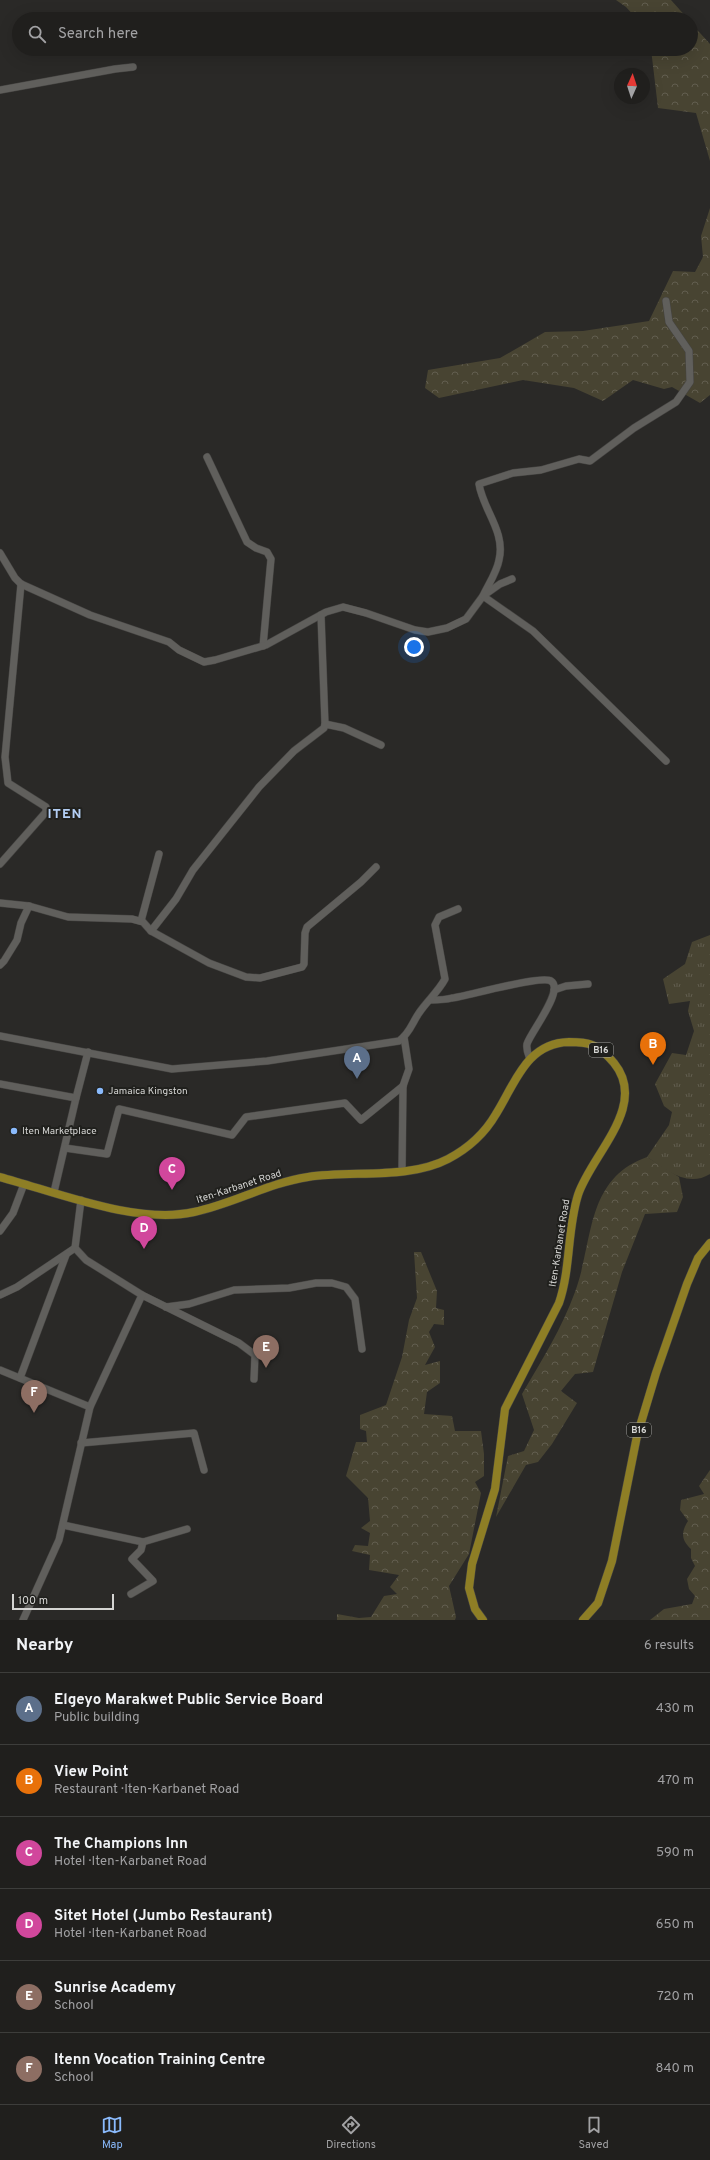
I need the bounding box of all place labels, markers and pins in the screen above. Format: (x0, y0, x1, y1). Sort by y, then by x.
pin: B (640, 1032, 666, 1065)
pin: A (344, 1046, 370, 1079)
place label: Jamaica Kingston (108, 1085, 188, 1098)
marker: Jamaica Kingston (95, 1086, 105, 1096)
place label: Iten Marketplace (22, 1125, 97, 1138)
marker: Iten Marketplace (9, 1126, 19, 1136)
pin: C (159, 1157, 185, 1190)
pin: D (131, 1216, 157, 1249)
pin: E (253, 1335, 279, 1368)
pin: F (21, 1380, 47, 1413)

